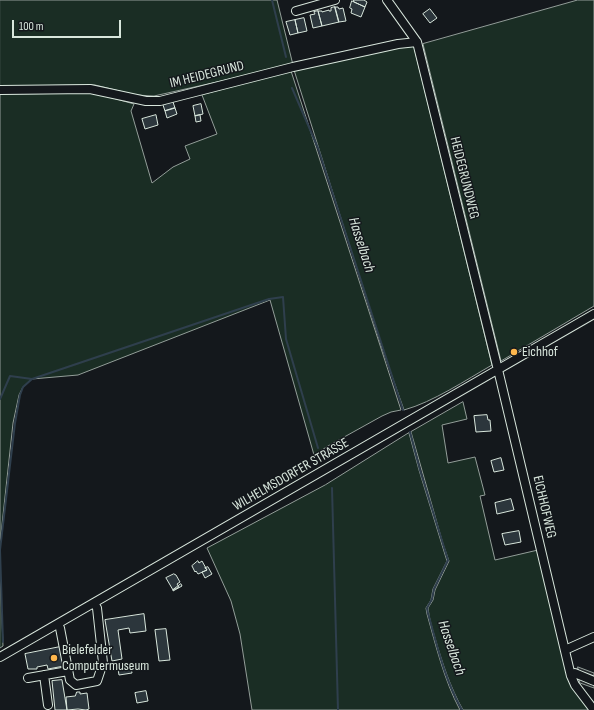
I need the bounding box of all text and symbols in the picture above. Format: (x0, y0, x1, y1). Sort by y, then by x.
scale bar (14, 12, 123, 38)
text: 100 m (19, 19, 44, 34)
street label: IM HEIDEGRUND (168, 58, 246, 92)
street label: HEIDEGRUNDWEG (446, 135, 482, 221)
water label: Hasselbach (344, 215, 378, 275)
place label: Eichhof (522, 344, 558, 360)
marker: Eichhof (509, 347, 519, 357)
street label: WILHELMSDORFER STRASSE (230, 435, 352, 515)
street label: EICHHOFWEG (529, 474, 559, 540)
water label: Hasselbach (433, 618, 469, 678)
place label: Bielefelder Computermuseum (62, 642, 149, 674)
marker: Bielefelder Computermuseum (49, 653, 59, 663)

